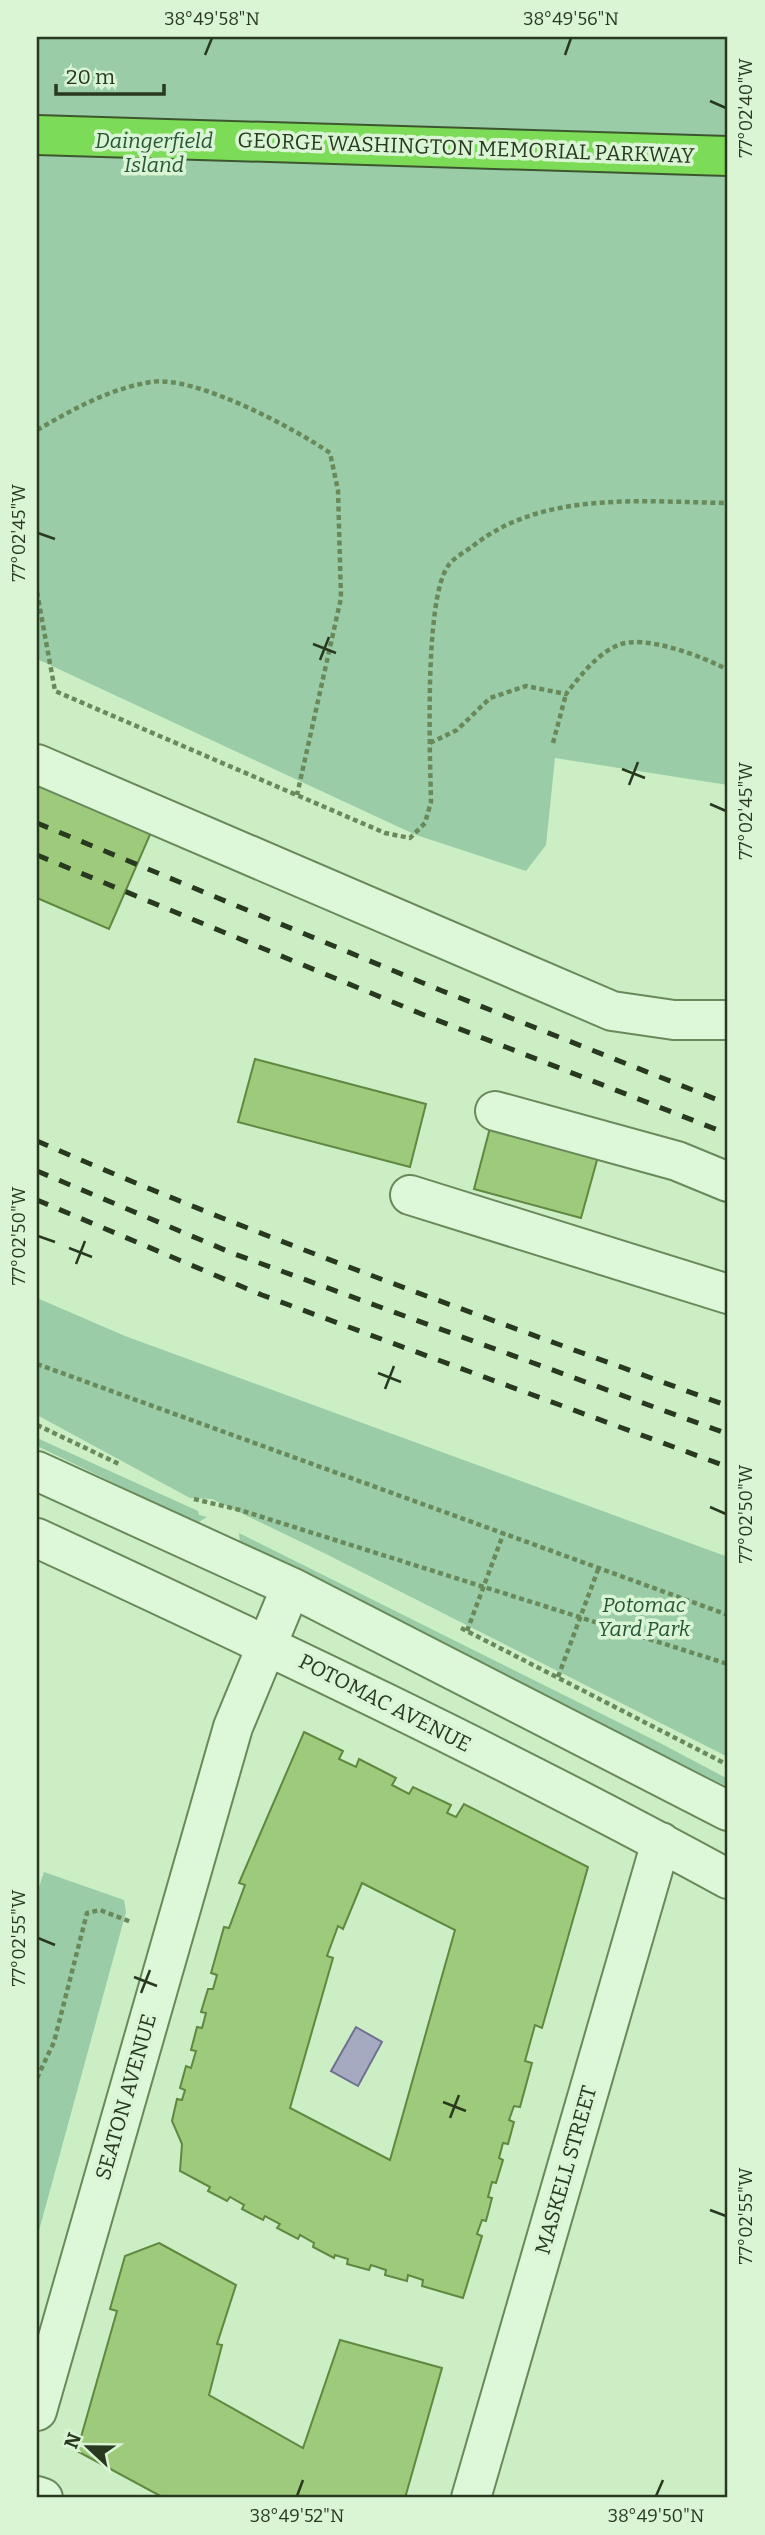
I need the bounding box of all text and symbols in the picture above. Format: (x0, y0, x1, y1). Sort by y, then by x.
text: 38°49'58"N (164, 8, 260, 30)
text: 38°49'56"N (523, 8, 619, 30)
scale bar (56, 52, 164, 96)
text: 77°02'40"W (735, 58, 757, 158)
text: 20 m (66, 64, 115, 90)
street label: GEORGE WASHINGTON MEMORIAL PARKWAY (237, 127, 695, 169)
park label: Daingerfield Island (95, 128, 213, 178)
text: 77°02'45"W (8, 484, 30, 582)
text: 77°02'45"W (735, 762, 757, 860)
text: 77°02'50"W (8, 1186, 30, 1285)
text: 77°02'50"W (735, 1464, 757, 1563)
park label: Potomac Yard Park (598, 1592, 691, 1642)
street label: POTOMAC AVENUE (294, 1648, 476, 1758)
text: 77°02'55"W (8, 1889, 30, 1986)
street label: SEATON AVENUE (90, 2011, 162, 2183)
street label: MASKELL STREET (529, 2083, 603, 2257)
text: 77°02'55"W (735, 2167, 757, 2264)
north arrow (52, 2412, 122, 2482)
text: N (59, 2429, 86, 2452)
text: 38°49'52"N (250, 2505, 344, 2527)
text: 38°49'50"N (608, 2505, 704, 2527)

